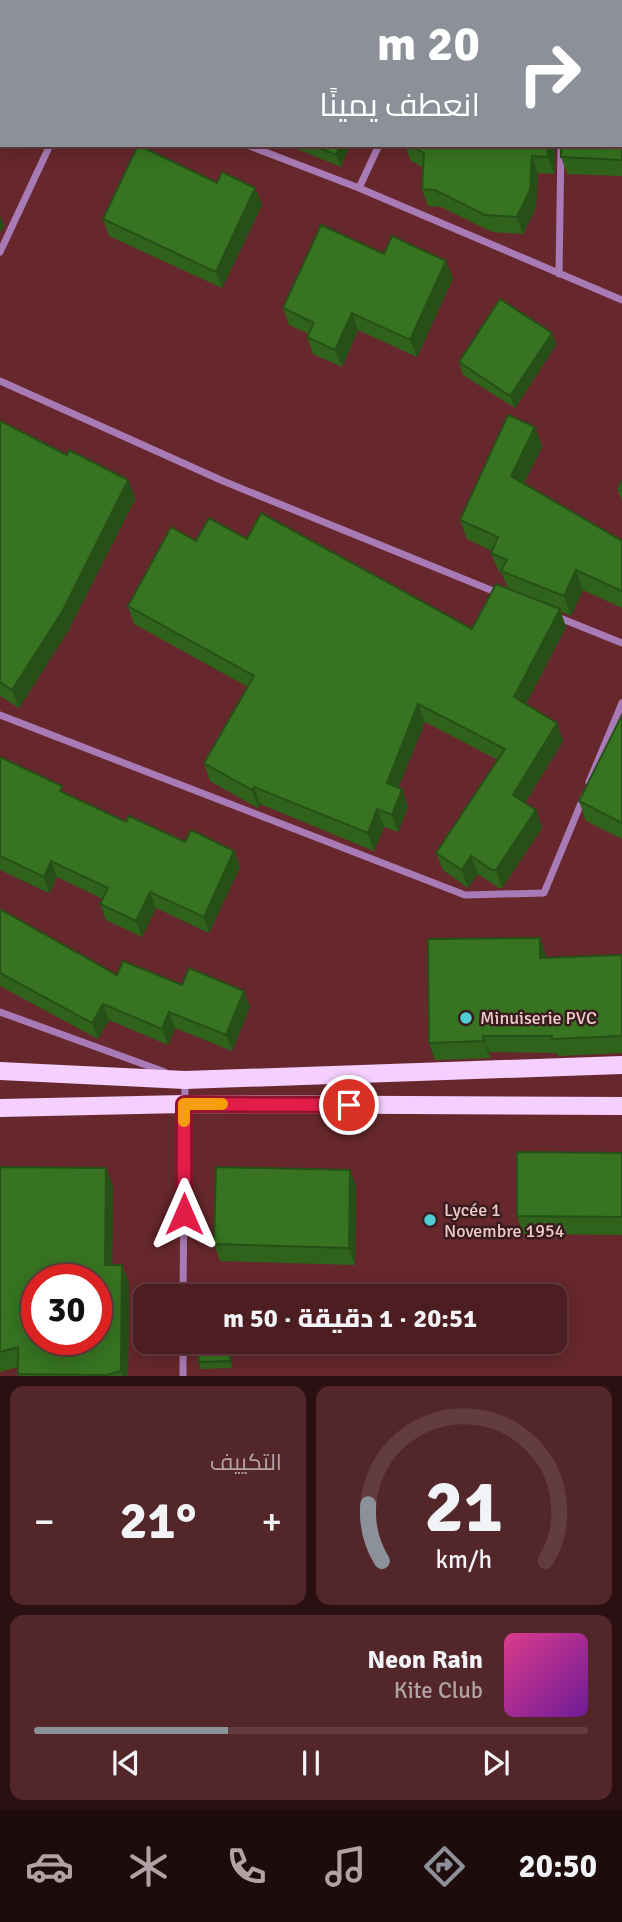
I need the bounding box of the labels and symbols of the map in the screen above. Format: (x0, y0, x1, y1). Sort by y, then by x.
place label: Minuiserie PVC (480, 1007, 597, 1029)
marker: Minuiserie PVC (458, 1010, 474, 1026)
pin (319, 1075, 379, 1135)
position arrow (147, 1177, 221, 1251)
place label: Lycée 1 Novembre 1954 (444, 1199, 565, 1242)
marker: Lycée 1 Novembre 1954 (422, 1212, 438, 1228)
speed limit sign: 30 (21, 1264, 112, 1355)

